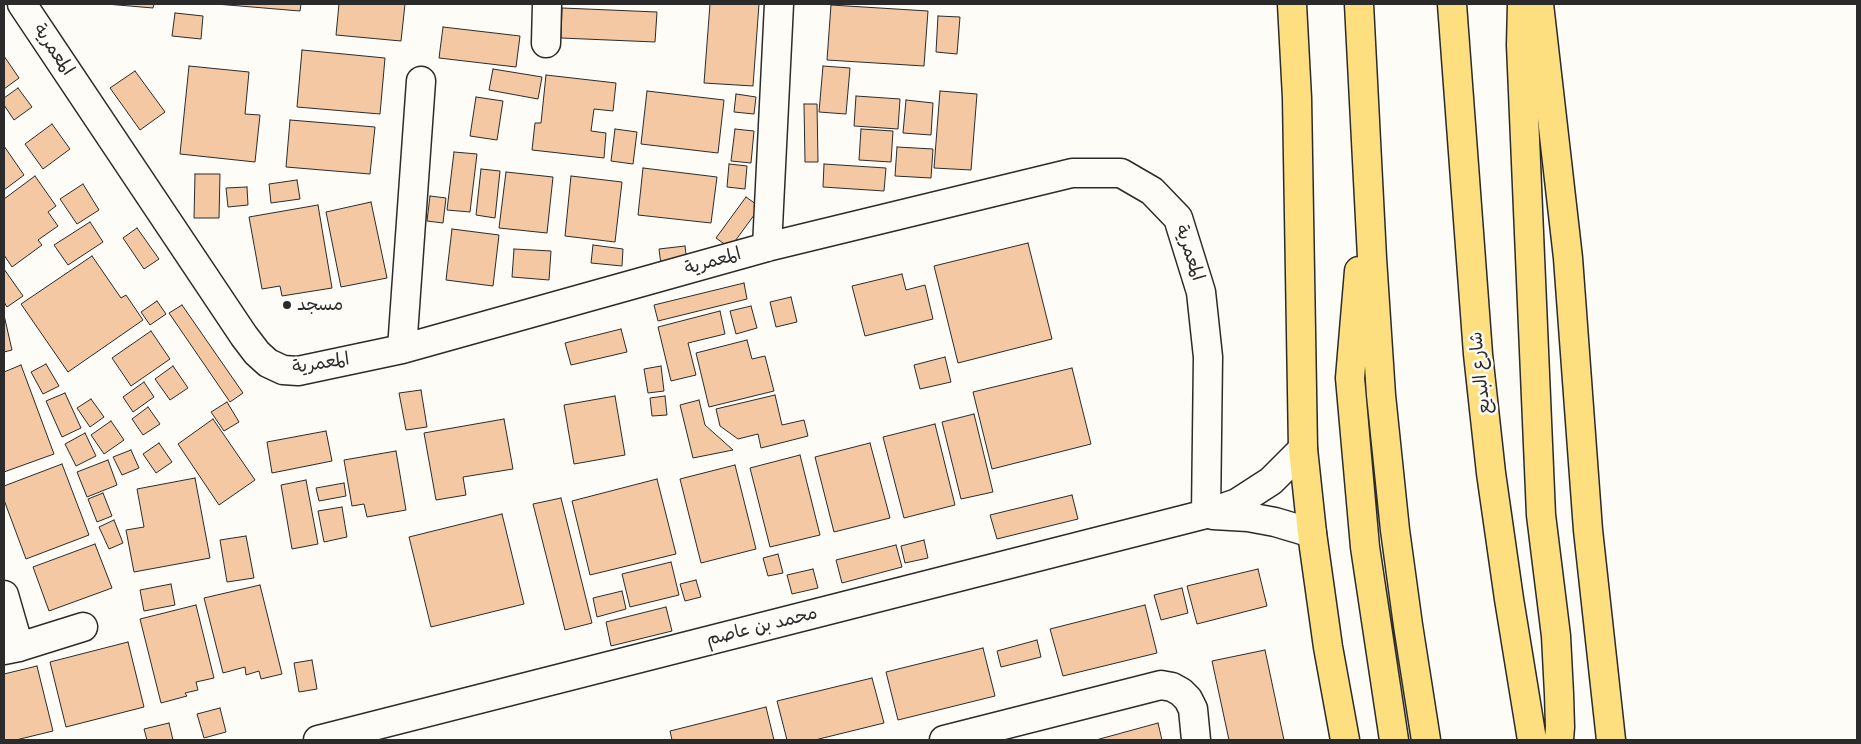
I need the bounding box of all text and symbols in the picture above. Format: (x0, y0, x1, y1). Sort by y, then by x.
street label: المعمرية (28, 20, 78, 80)
street label: المعمرية (1170, 222, 1208, 284)
street label: المعمرية (682, 244, 744, 280)
place label: مسجد (297, 294, 343, 316)
marker: مسجد (281, 299, 293, 311)
street label: شارع البديع (1466, 331, 1496, 415)
street label: المعمرية (291, 349, 351, 379)
street label: محمد بن عاصم (704, 603, 820, 651)

